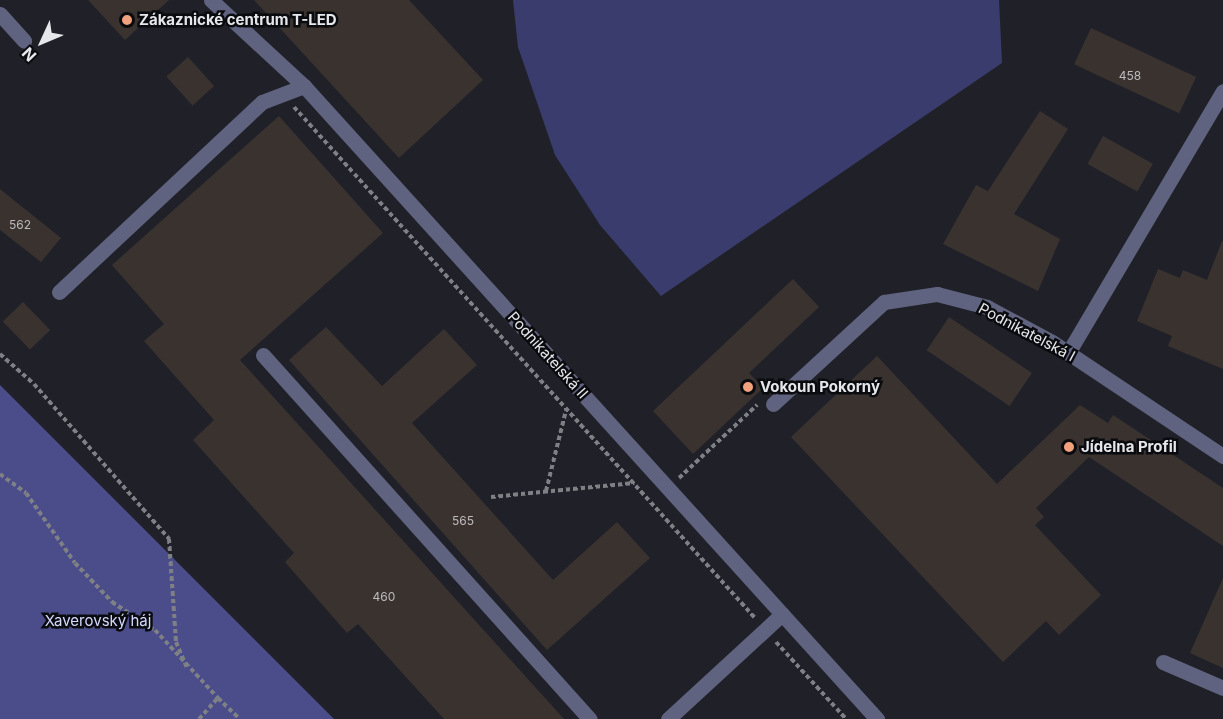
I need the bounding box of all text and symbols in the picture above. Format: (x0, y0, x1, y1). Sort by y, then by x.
place label: Zákaznické centrum T-LED (139, 11, 337, 29)
north arrow (12, 12, 72, 72)
marker: Zákaznické centrum T-LED (120, 13, 134, 27)
text: N (18, 43, 40, 66)
house number: 458 (1119, 69, 1141, 83)
house number: 562 (9, 218, 31, 232)
street label: Podnikatelská Ⅰ (976, 299, 1078, 365)
street label: Podnikatelská Ⅱ (504, 308, 592, 402)
place label: Vokoun Pokorný (760, 378, 880, 396)
marker: Vokoun Pokorný (741, 380, 755, 394)
place label: Jídelna Profil (1081, 438, 1177, 456)
marker: Jídelna Profil (1062, 440, 1076, 454)
house number: 565 (452, 514, 474, 528)
house number: 460 (373, 590, 395, 604)
park label: Xaverovský háj (45, 612, 151, 630)

